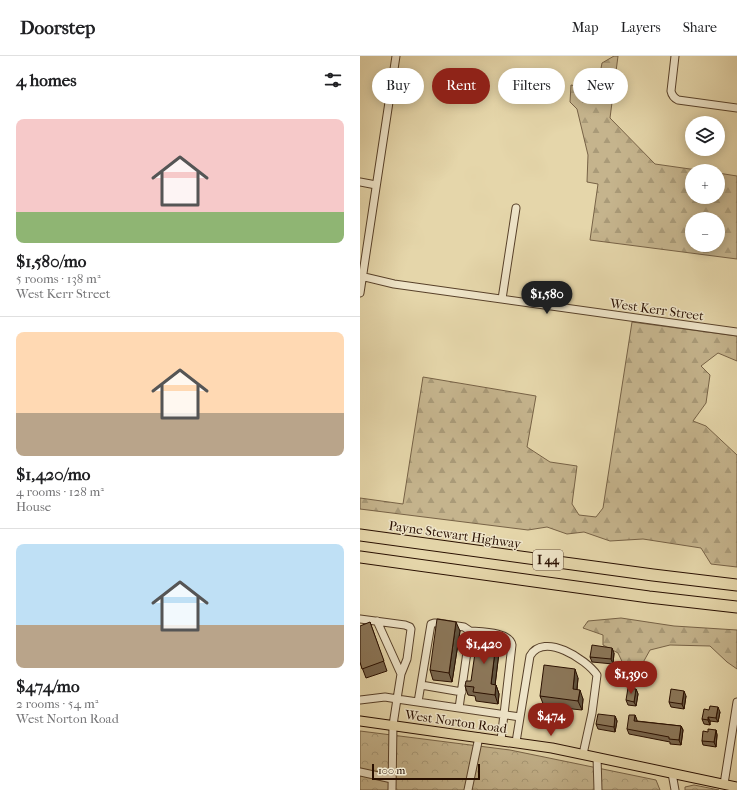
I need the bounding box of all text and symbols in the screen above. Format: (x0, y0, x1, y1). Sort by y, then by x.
text: Doorstep (20, 17, 95, 39)
text: Map (572, 19, 599, 36)
text: Layers (621, 19, 661, 36)
text: Share (683, 19, 717, 36)
chip: Buy (372, 68, 424, 104)
chip: Rent (432, 68, 490, 104)
chip: Filters (498, 68, 565, 104)
chip: New (573, 68, 628, 104)
icon: filters (322, 69, 344, 91)
text: 4 homes (16, 70, 76, 90)
map controls (685, 116, 725, 252)
button: layers (685, 116, 725, 156)
icon: home (144, 145, 216, 217)
button: + (685, 164, 725, 204)
button: − (685, 212, 725, 252)
text: $1,580/mo (16, 251, 86, 271)
text: 5 rooms · 138 m² (16, 271, 101, 286)
pin: $1,580 (514, 281, 580, 315)
text: West Kerr Street (16, 286, 110, 301)
text: $1,580 (530, 286, 564, 301)
street label: West Kerr Street (608, 295, 705, 324)
icon: home (144, 358, 216, 430)
text: $1,420/mo (16, 464, 90, 484)
text: 4 rooms · 128 m² (16, 484, 104, 499)
text: House (16, 499, 51, 514)
street label: Payne Stewart Highway (388, 518, 523, 551)
road number: I 44 (533, 550, 563, 570)
icon: home (144, 570, 216, 642)
pin: $1,420 (451, 631, 517, 665)
text: $1,420 (466, 636, 502, 651)
pin: $1,390 (598, 661, 664, 695)
text: $1,390 (614, 666, 648, 681)
text: $474/mo (16, 676, 80, 696)
text: 2 rooms · 54 m² (16, 696, 98, 711)
pin: $474 (527, 703, 575, 737)
street label: West Norton Road (403, 707, 509, 736)
text: $474 (537, 708, 565, 723)
text: West Norton Road (16, 711, 119, 726)
scale bar (372, 762, 480, 781)
text: 100 m (378, 764, 406, 777)

